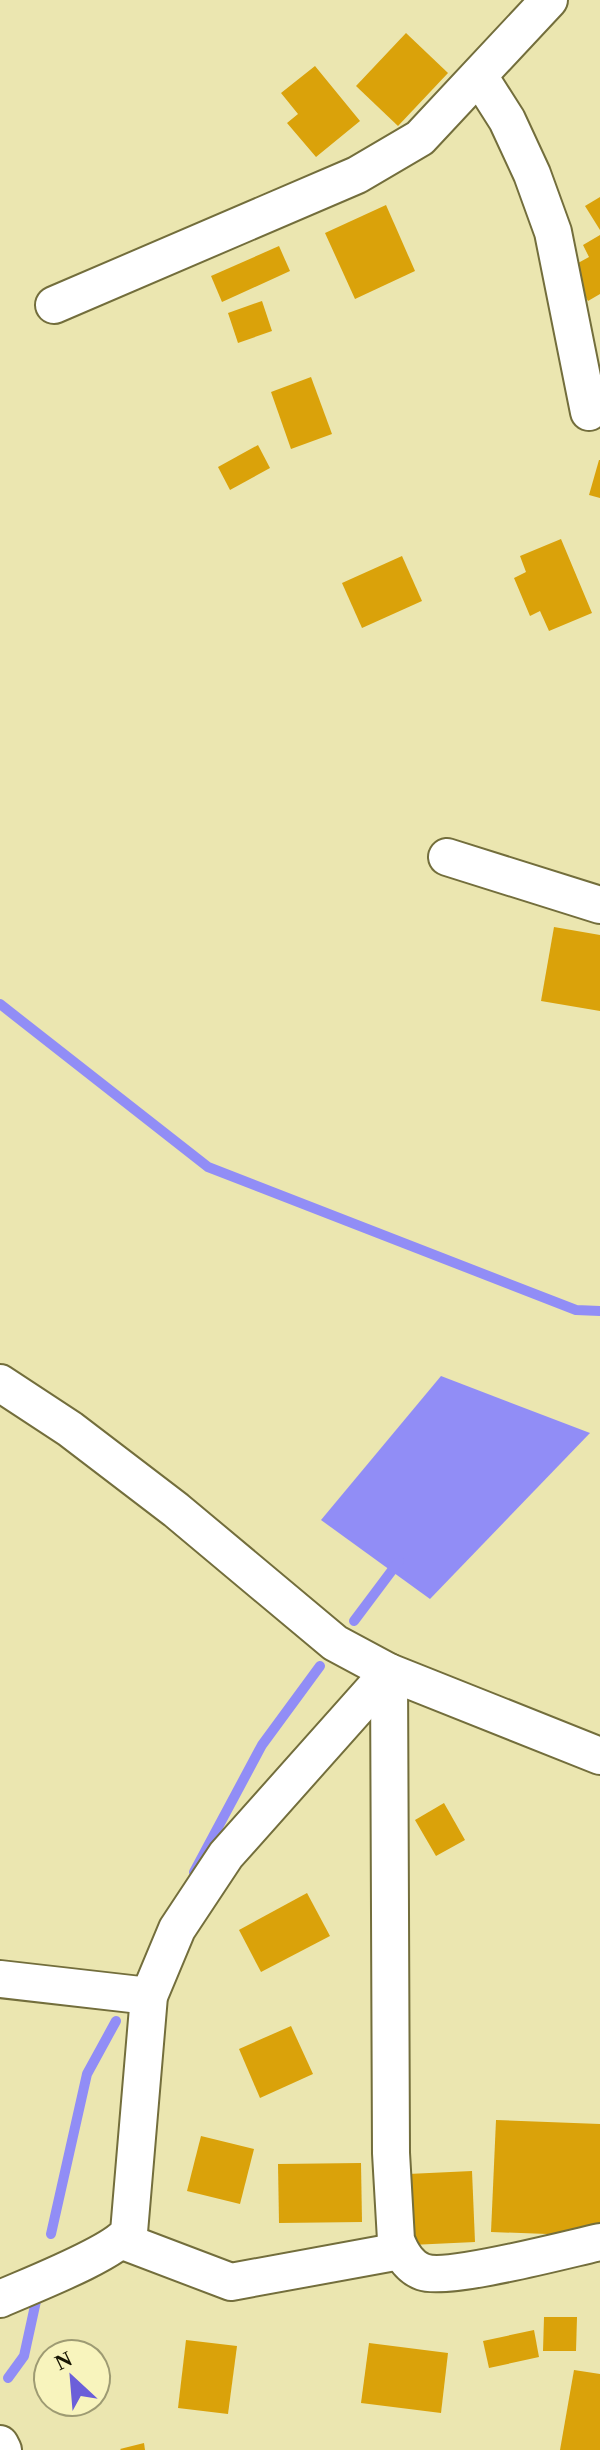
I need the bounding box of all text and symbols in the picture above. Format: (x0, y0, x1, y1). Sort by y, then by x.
north arrow (32, 2338, 112, 2418)
text: N (51, 2346, 76, 2375)

